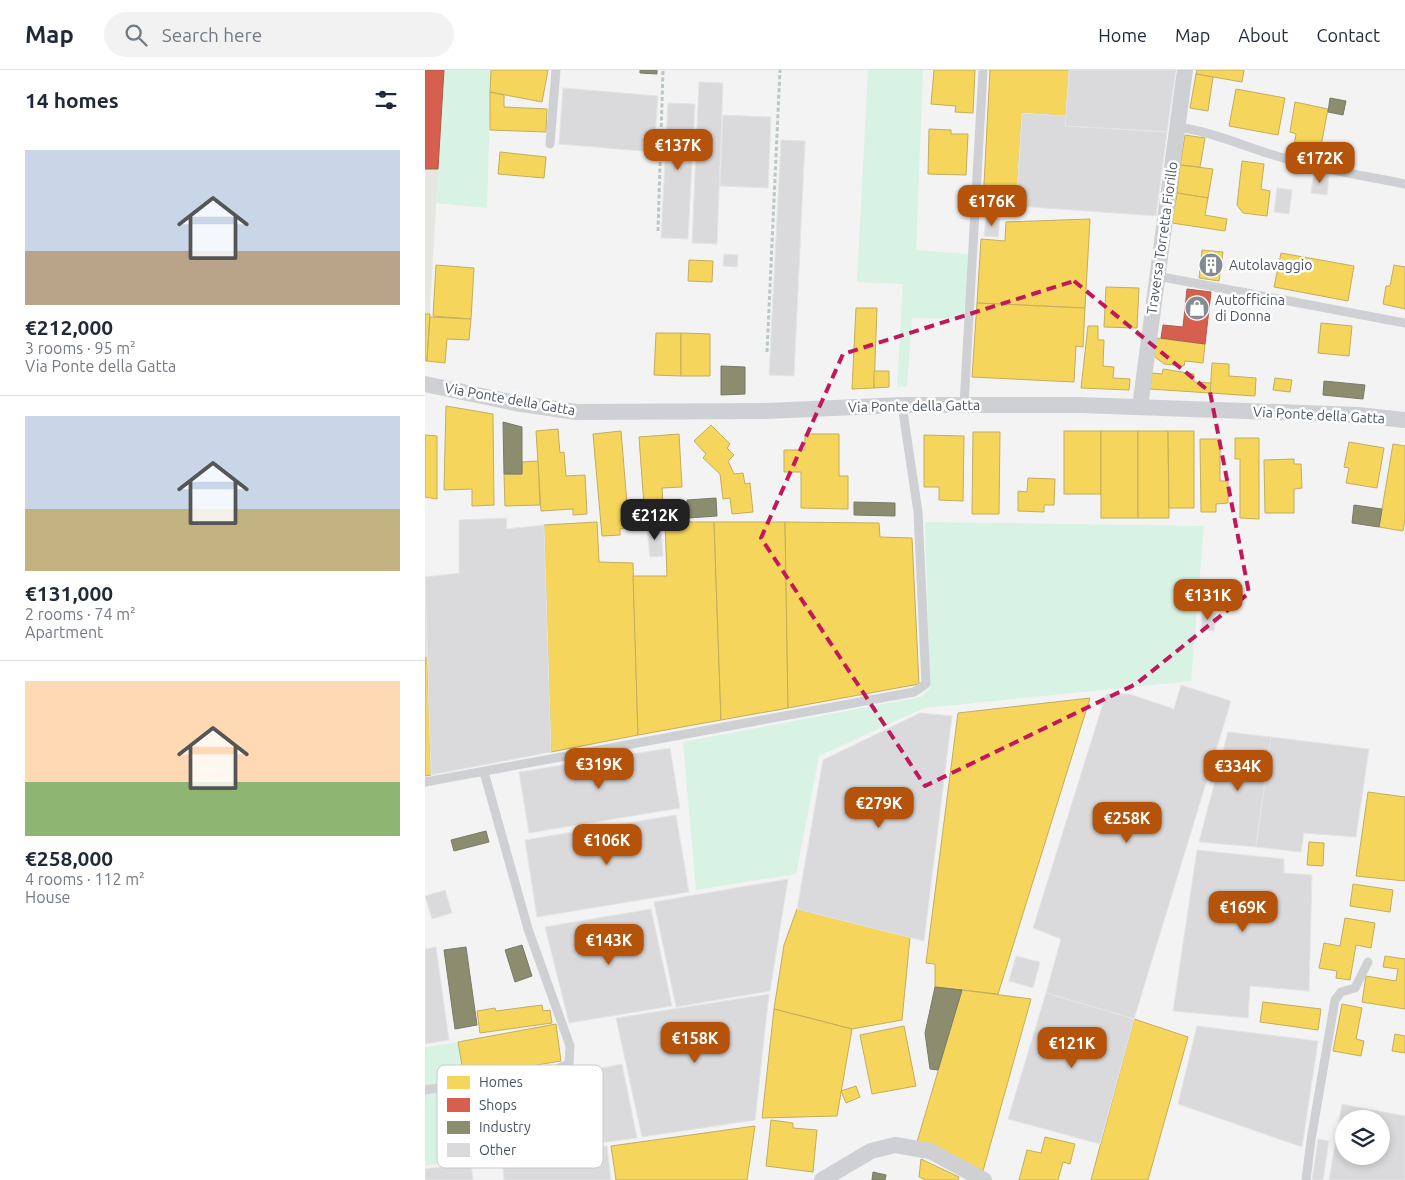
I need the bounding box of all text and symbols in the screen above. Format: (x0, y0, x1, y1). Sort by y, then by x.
search box (104, 12, 454, 57)
text: Map (25, 21, 74, 48)
icon: search (122, 21, 150, 49)
text: Search here (162, 24, 262, 46)
text: Home (1098, 25, 1147, 45)
text: Map (1175, 25, 1210, 45)
text: About (1238, 25, 1288, 45)
text: Contact (1316, 25, 1380, 45)
icon: filters (372, 86, 400, 114)
text: 14 homes (25, 88, 119, 112)
pin: €137K (643, 128, 713, 171)
text: €137K (655, 136, 701, 154)
pin: €172K (1285, 142, 1355, 184)
text: €172K (1297, 149, 1343, 167)
street label: Traversa Torretta Fiorillo (1143, 160, 1181, 316)
icon: home (168, 183, 258, 273)
pin: €176K (957, 184, 1027, 227)
text: €176K (969, 192, 1015, 210)
building icon: Autolavaggio (1198, 252, 1224, 278)
place label: Autolavaggio (1229, 257, 1312, 273)
place label: Autofficina di Donna (1215, 292, 1285, 324)
shop icon: Autofficina di Donna (1184, 295, 1210, 321)
text: €212,000 (25, 315, 113, 339)
text: 3 rooms · 95 m² (25, 339, 136, 357)
text: Via Ponte della Gatta (25, 357, 176, 375)
street label: Via Ponte della Gatta (443, 380, 577, 418)
street label: Via Ponte della Gatta (848, 397, 980, 415)
street label: Via Ponte della Gatta (1253, 404, 1385, 426)
icon: home (168, 448, 258, 538)
pin: €212K (620, 498, 690, 541)
text: €212K (632, 506, 678, 524)
pin: €131K (1173, 578, 1243, 621)
text: €131,000 (25, 581, 113, 605)
text: €131K (1185, 586, 1231, 604)
text: 2 rooms · 74 m² (25, 605, 136, 623)
text: Apartment (25, 623, 103, 641)
icon: home (168, 713, 258, 803)
pin: €319K (564, 748, 634, 790)
pin: €334K (1203, 750, 1273, 792)
text: €319K (576, 755, 622, 773)
text: €334K (1215, 757, 1261, 775)
pin: €279K (844, 786, 914, 829)
text: €279K (856, 794, 902, 812)
pin: €258K (1092, 802, 1162, 844)
text: €258K (1104, 809, 1150, 827)
pin: €106K (572, 824, 642, 866)
text: €106K (584, 831, 630, 849)
text: €258,000 (25, 846, 113, 870)
text: 4 rooms · 112 m² (25, 870, 145, 888)
text: House (25, 888, 70, 906)
pin: €169K (1208, 890, 1278, 933)
text: €169K (1220, 898, 1266, 916)
pin: €143K (574, 924, 644, 966)
text: €143K (586, 931, 632, 949)
pin: €158K (660, 1022, 730, 1064)
pin: €121K (1037, 1026, 1107, 1069)
text: €158K (672, 1029, 718, 1047)
text: €121K (1049, 1034, 1095, 1052)
legend (437, 1065, 603, 1168)
text: Homes (479, 1074, 523, 1090)
text: Shops (479, 1097, 517, 1113)
map controls (1335, 1110, 1390, 1165)
button: layers (1335, 1110, 1390, 1165)
text: Industry (479, 1119, 531, 1135)
text: Other (479, 1142, 517, 1158)

